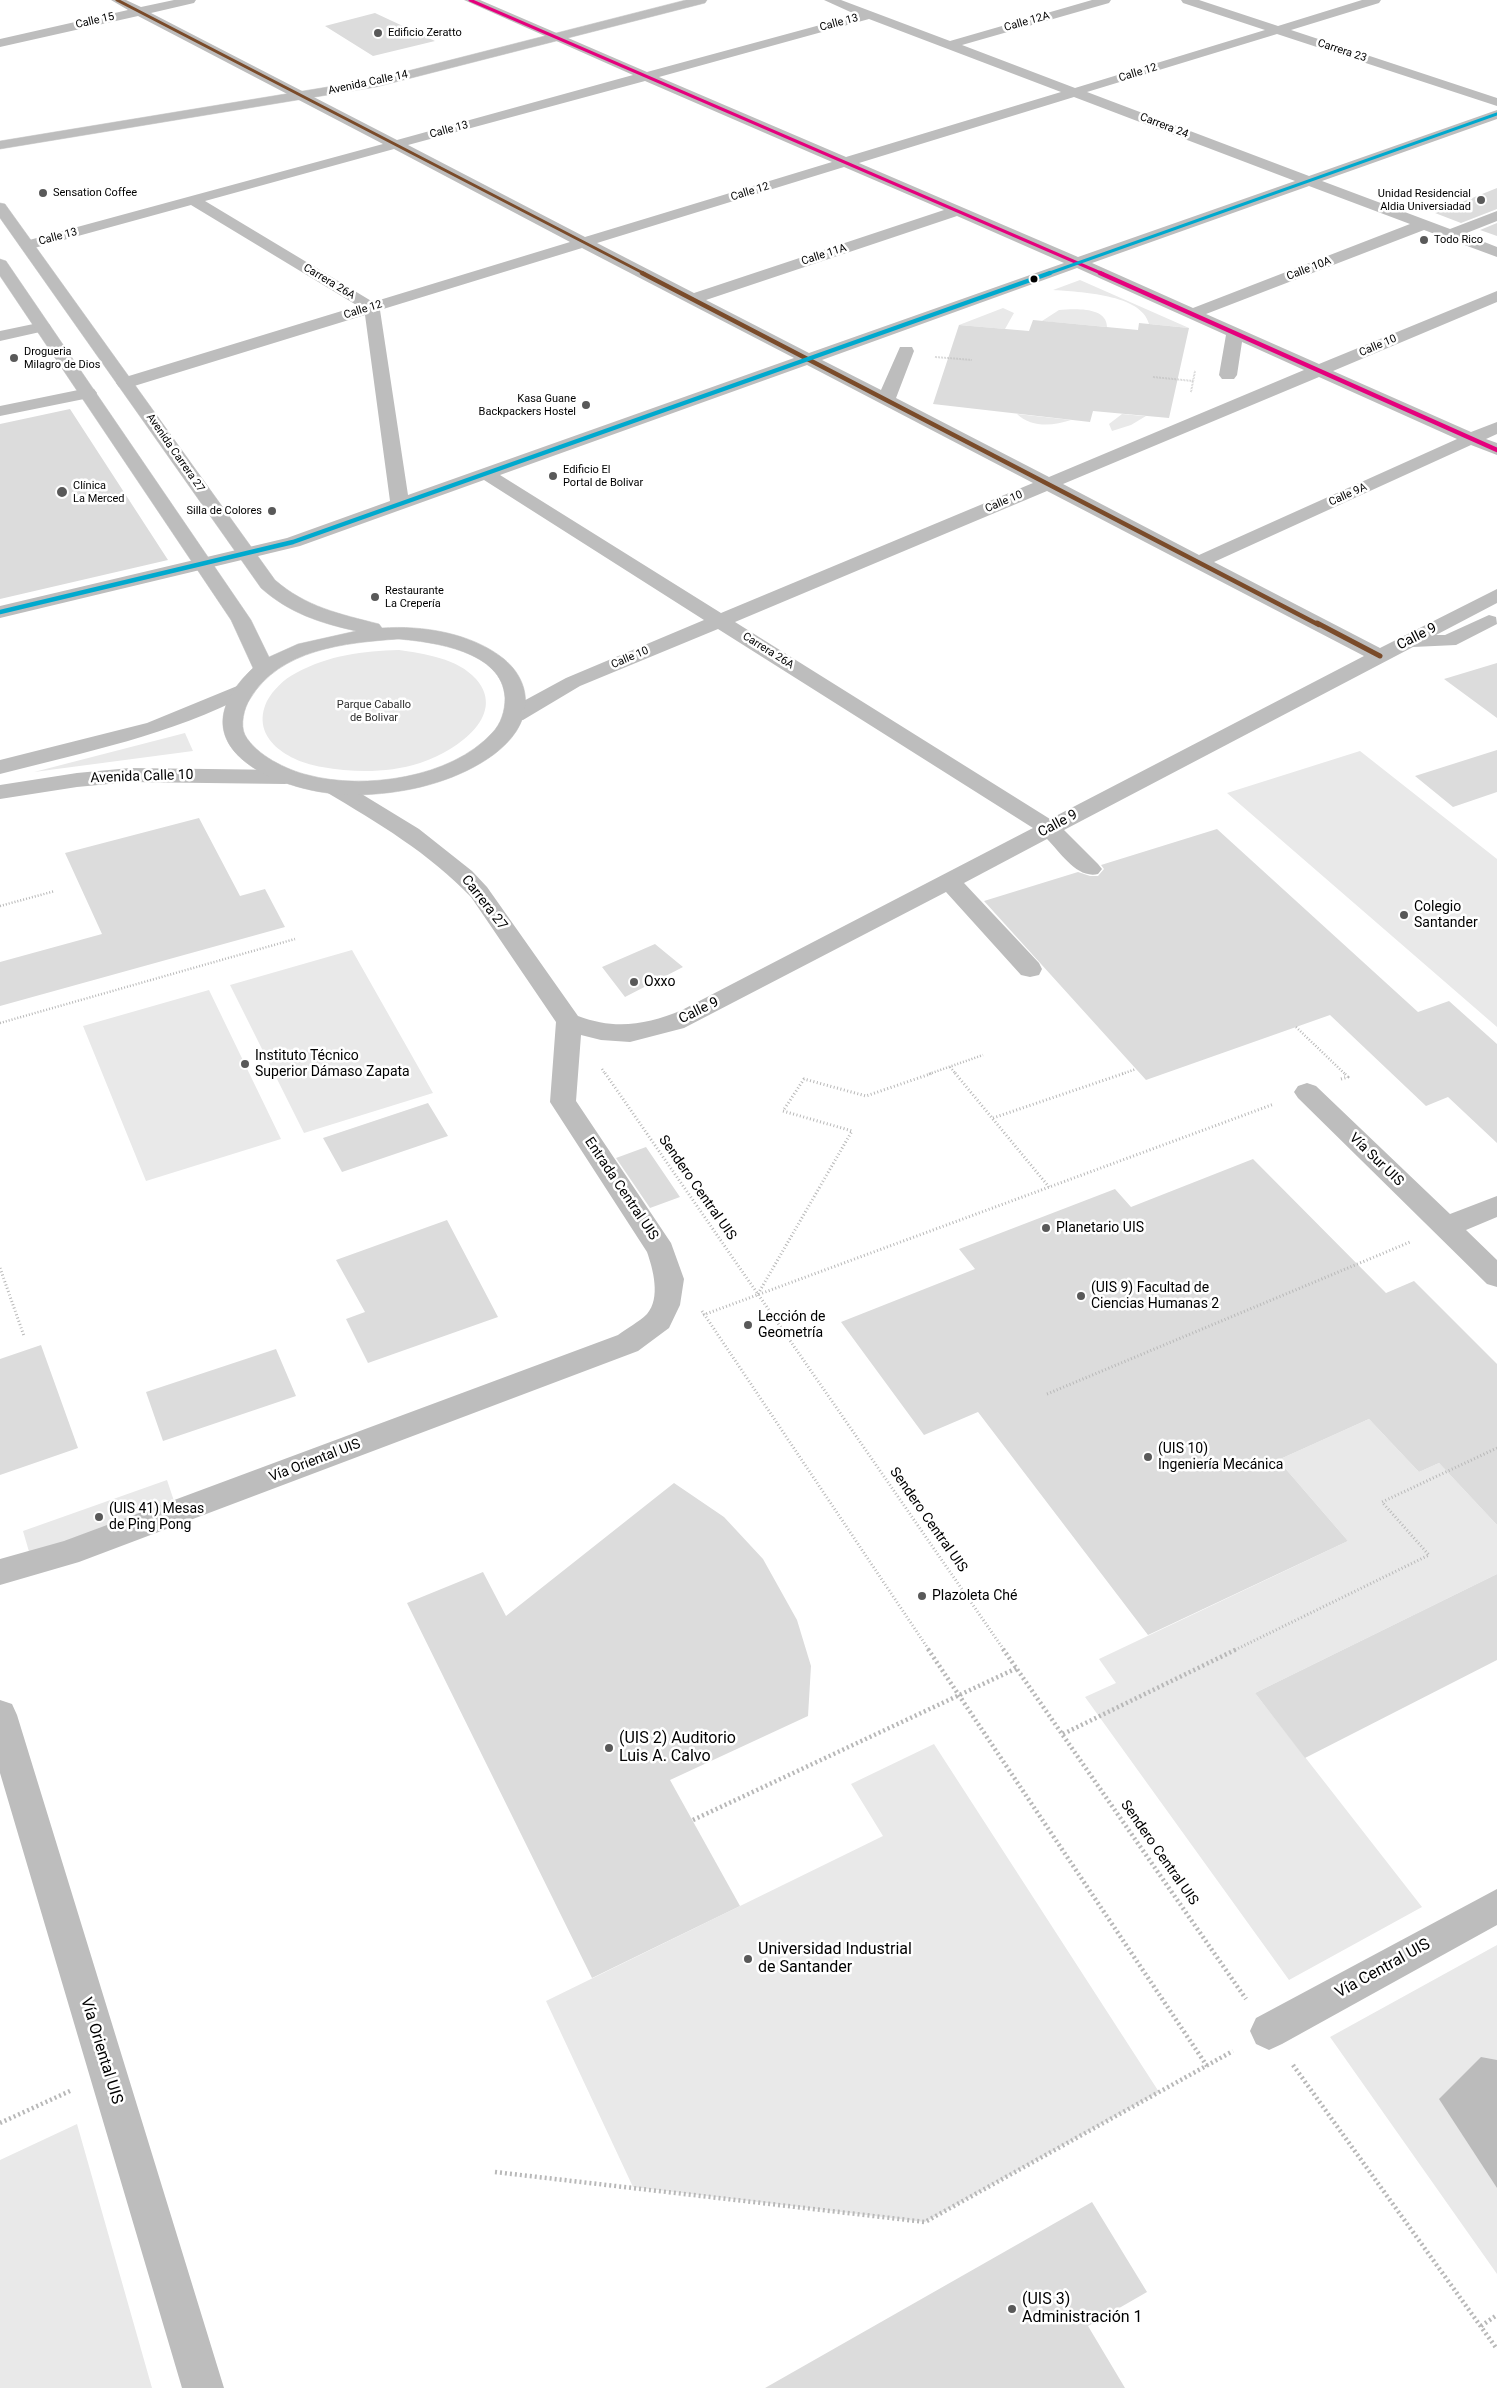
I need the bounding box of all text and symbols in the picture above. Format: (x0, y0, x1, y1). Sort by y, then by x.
street label: Calle 12A (1003, 9, 1051, 35)
street label: Calle 15 (74, 10, 116, 32)
street label: Calle 13 (818, 12, 860, 34)
place label: Edificio Zeratto (388, 26, 462, 40)
marker: Edificio Zeratto (372, 27, 384, 39)
street label: Carrera 23 (1316, 37, 1368, 65)
street label: Calle 12 (1117, 61, 1159, 85)
street label: Avenida Calle 14 (327, 68, 409, 98)
street label: Carrera 24 (1138, 111, 1190, 141)
street label: Calle 13 (428, 119, 470, 141)
street label: Calle 12 (729, 180, 771, 204)
place label: Sensation Coffee (53, 186, 137, 200)
marker: Sensation Coffee (37, 187, 49, 199)
place label: Unidad Residencial Aldia Universiadad (1378, 187, 1471, 213)
marker: Unidad Residencial Aldia Universiadad (1475, 194, 1487, 206)
street label: Calle 13 (37, 226, 79, 248)
place label: Todo Rico (1434, 233, 1483, 247)
marker: Todo Rico (1418, 234, 1430, 246)
street label: Calle 11A (800, 242, 848, 268)
street label: Calle 10A (1285, 254, 1333, 284)
street label: Carrera 26A (301, 261, 357, 303)
unlabelled marker (1029, 274, 1039, 284)
street label: Calle 12 (342, 298, 384, 322)
street label: Calle 10 (1357, 332, 1399, 360)
place label: Drogueria Milagro de Dios (24, 345, 100, 371)
marker: Drogueria Milagro de Dios (8, 352, 20, 364)
place label: Kasa Guane Backpackers Hostel (479, 392, 576, 418)
marker: Kasa Guane Backpackers Hostel (580, 399, 592, 411)
street label: Avenida Carrera 27 (143, 411, 207, 495)
place label: Edificio El Portal de Bolivar (563, 463, 643, 489)
marker: Edificio El Portal de Bolivar (547, 470, 559, 482)
place label: Clínica La Merced (73, 479, 124, 505)
street label: Calle 9A (1327, 481, 1369, 509)
marker: Clínica La Merced (55, 485, 69, 499)
street label: Calle 10 (983, 488, 1025, 516)
place label: Silla de Colores (186, 504, 262, 518)
marker: Silla de Colores (266, 505, 278, 517)
place label: Restaurante La Crepería (385, 584, 444, 610)
marker: Restaurante La Crepería (369, 591, 381, 603)
street label: Calle 9 (1394, 620, 1440, 654)
street label: Carrera 26A (740, 630, 796, 672)
street label: Calle 10 (609, 644, 651, 672)
park label: Parque Caballo de Bolivar (337, 698, 411, 724)
street label: Avenida Calle 10 (90, 767, 194, 787)
street label: Calle 9 (1035, 807, 1081, 841)
street label: Carrera 27 (457, 872, 511, 934)
place label: Colegio Santander (1414, 899, 1478, 932)
marker: Colegio Santander (1398, 909, 1410, 921)
place label: Oxxo (644, 974, 675, 990)
marker: Oxxo (628, 976, 640, 988)
street label: Calle 9 (676, 994, 722, 1028)
place label: Instituto Técnico Superior Dámaso Zapata (255, 1048, 410, 1080)
marker: Instituto Técnico Superior Dámaso Zapata (239, 1058, 251, 1070)
street label: Vía Sur UIS (1345, 1130, 1407, 1190)
street label: Sendero Central UIS (655, 1132, 739, 1244)
street label: Entrada Central UIS (580, 1134, 662, 1244)
place label: Planetario UIS (1056, 1220, 1144, 1236)
marker: Planetario UIS (1040, 1222, 1052, 1234)
place label: (UIS 9) Facultad de Ciencias Humanas 2 (1091, 1280, 1219, 1312)
marker: (UIS 9) Facultad de Ciencias Humanas 2 (1075, 1290, 1087, 1302)
place label: Lección de Geometría (758, 1309, 826, 1341)
marker: Lección de Geometría (742, 1319, 754, 1331)
street label: Vía Oriental UIS (267, 1436, 363, 1486)
place label: (UIS 10) Ingeniería Mecánica (1158, 1441, 1283, 1474)
marker: (UIS 10) Ingeniería Mecánica (1142, 1451, 1154, 1463)
street label: Sendero Central UIS (886, 1464, 970, 1576)
place label: (UIS 41) Mesas de Ping Pong (109, 1501, 204, 1534)
marker: (UIS 41) Mesas de Ping Pong (93, 1511, 105, 1523)
place label: Plazoleta Ché (932, 1588, 1017, 1604)
marker: Plazoleta Ché (916, 1590, 928, 1602)
place label: (UIS 2) Auditorio Luis A. Calvo (619, 1729, 736, 1767)
marker: (UIS 2) Auditorio Luis A. Calvo (603, 1742, 615, 1754)
street label: Sendero Central UIS (1117, 1797, 1201, 1909)
street label: Vía Central UIS (1332, 1935, 1434, 2003)
place label: Universidad Industrial de Santander (758, 1940, 912, 1978)
marker: Universidad Industrial de Santander (742, 1953, 754, 1965)
street label: Vía Oriental UIS (76, 1995, 126, 2107)
place label: (UIS 3) Administración 1 (1022, 2290, 1143, 2328)
marker: (UIS 3) Administración 1 (1006, 2303, 1018, 2315)

